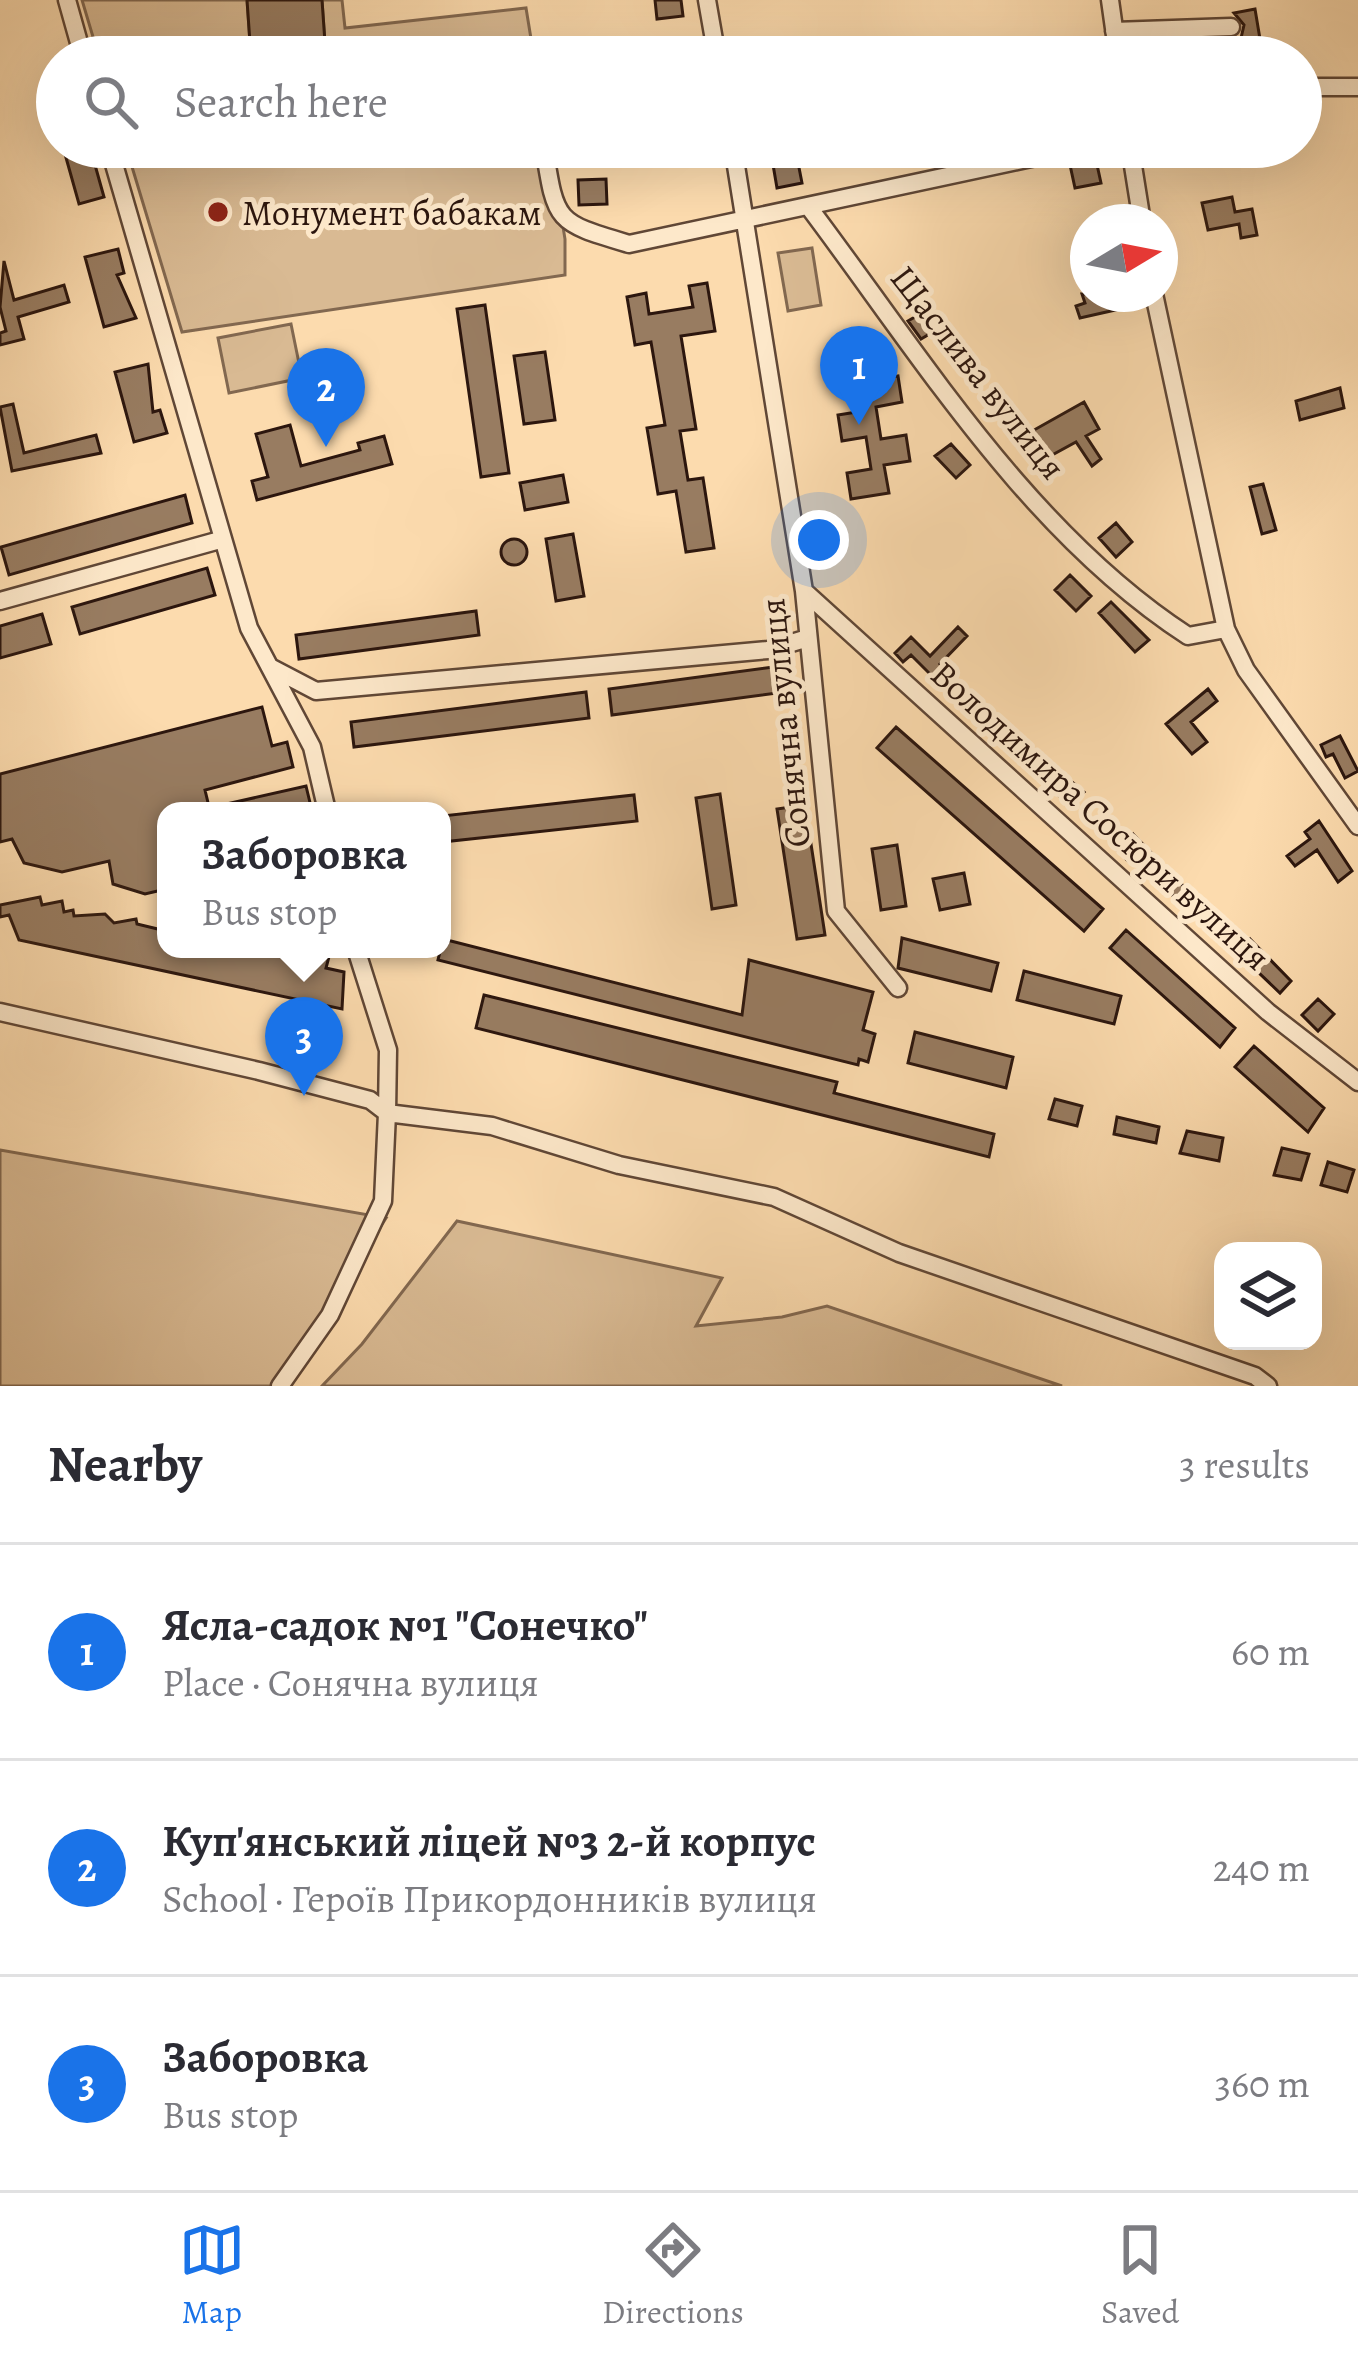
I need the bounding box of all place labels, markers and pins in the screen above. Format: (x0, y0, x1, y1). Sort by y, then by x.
place label: Монумент бабакам (242, 188, 542, 237)
marker: Монумент бабакам (205, 199, 231, 225)
pin: 1 (820, 326, 898, 425)
pin: 2 (287, 348, 365, 447)
pin: 3 (265, 997, 343, 1096)

